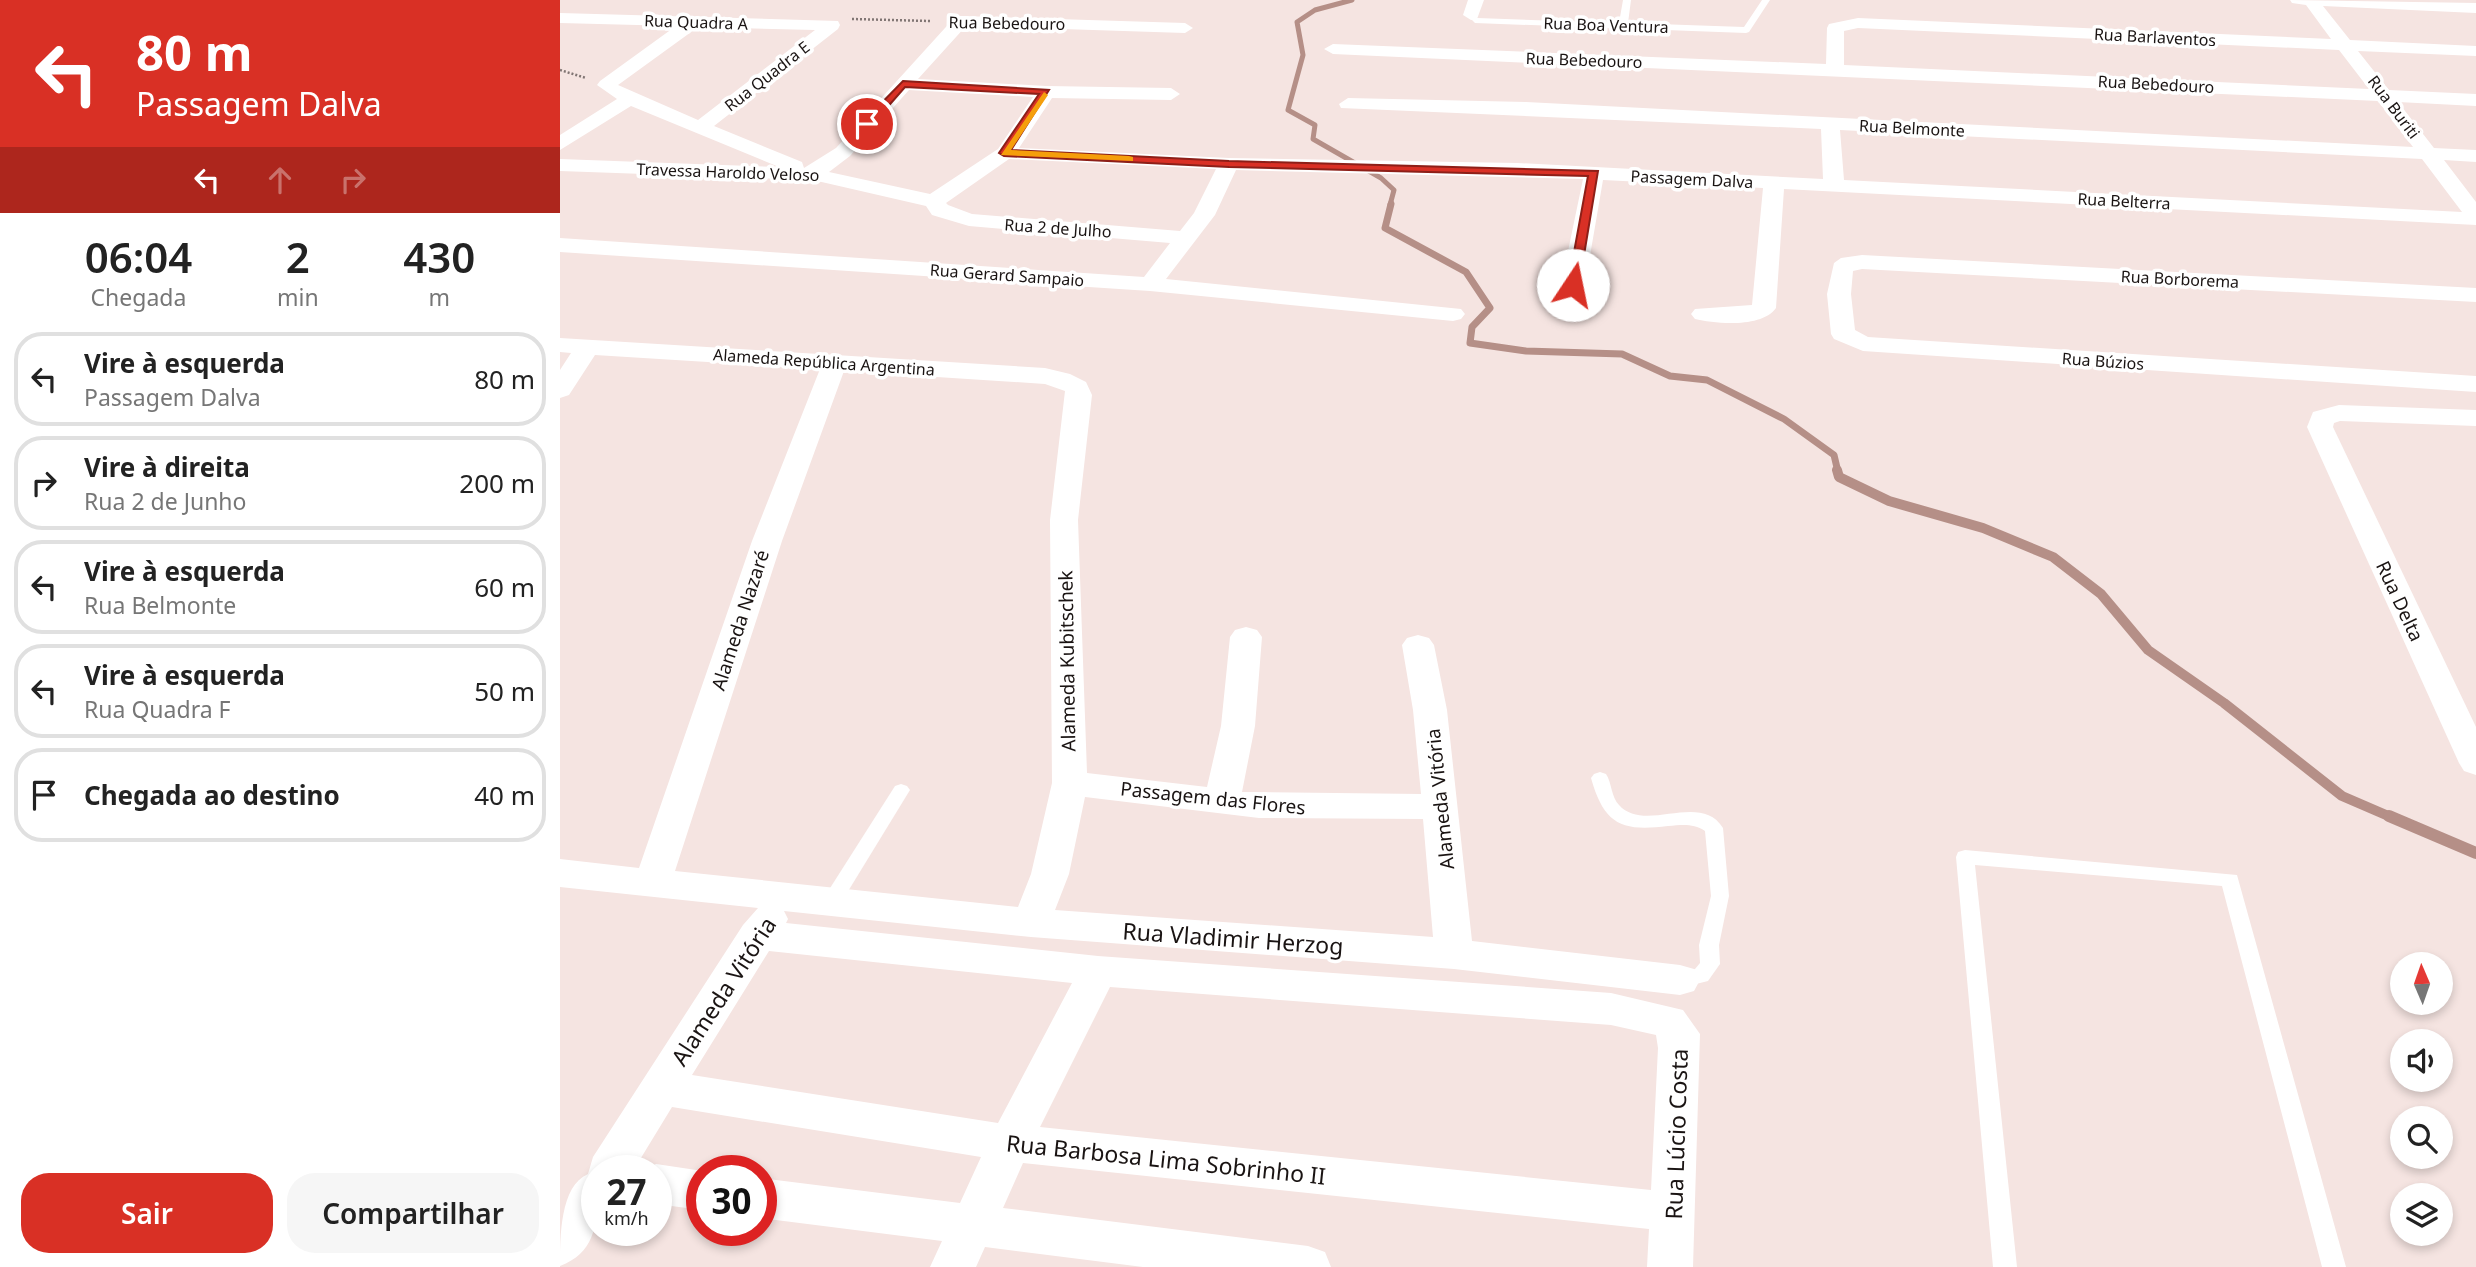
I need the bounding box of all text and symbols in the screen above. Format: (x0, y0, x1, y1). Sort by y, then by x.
street label: Rua Quadra A (644, 9, 749, 35)
street label: Rua Bebedouro (948, 11, 1066, 35)
street label: Rua Boa Ventura (1543, 12, 1669, 38)
text: 80 m (136, 19, 253, 85)
street label: Rua Barlaventos (2093, 23, 2217, 51)
icon: left (21, 28, 112, 119)
street label: Rua Quadra E (720, 36, 814, 116)
street label: Rua Bebedouro (1525, 47, 1643, 73)
street label: Rua Bebedouro (2097, 70, 2215, 98)
street label: Rua Buriti (2363, 71, 2425, 143)
text: Passagem Dalva (136, 82, 382, 125)
pin (837, 94, 897, 154)
icon: arrive (848, 105, 886, 143)
street label: Rua Belmonte (1859, 114, 1965, 142)
street label: Travessa Haroldo Veloso (636, 158, 820, 186)
icon: left (188, 161, 226, 199)
icon: ahead (261, 161, 299, 199)
icon: right (334, 161, 372, 199)
street label: Passagem Dalva (1630, 165, 1754, 193)
street label: Rua Belterra (2077, 188, 2171, 214)
street label: Rua 2 de Julho (1004, 213, 1112, 243)
text: 06:04 (85, 228, 192, 285)
text: 2 (286, 228, 310, 285)
text: 430 (403, 228, 475, 285)
position arrow (1536, 248, 1610, 322)
street label: Rua Gerard Sampaio (929, 259, 1085, 291)
street label: Rua Borborema (2120, 265, 2240, 293)
text: Chegada (91, 281, 186, 313)
text: min (277, 281, 319, 313)
text: m (429, 281, 450, 313)
street label: Alameda República Argentina (712, 343, 936, 381)
text: Vire à esquerda (84, 345, 285, 381)
street label: Rua Búzios (2061, 347, 2145, 375)
icon: left (25, 360, 63, 398)
text: 80 m (474, 361, 535, 397)
text: Passagem Dalva (84, 381, 261, 413)
text: Vire à direita (84, 449, 250, 485)
icon: right (25, 464, 63, 502)
text: 200 m (459, 465, 535, 501)
text: Rua 2 de Junho (84, 485, 246, 517)
street label: Alameda Nazaré (705, 546, 775, 694)
text: Vire à esquerda (84, 553, 285, 589)
street label: Rua Delta (2370, 556, 2430, 646)
icon: left (25, 568, 63, 606)
text: 60 m (474, 569, 535, 605)
street label: Alameda Kubitschek (1052, 570, 1082, 752)
text: Rua Belmonte (84, 589, 236, 621)
text: Vire à esquerda (84, 657, 285, 693)
icon: left (25, 672, 63, 710)
text: 50 m (474, 673, 535, 709)
text: Rua Quadra F (84, 693, 231, 725)
street label: Alameda Vitória (1420, 727, 1460, 871)
street label: Passagem das Flores (1119, 775, 1307, 821)
icon: arrive (25, 776, 63, 814)
text: Chegada ao destino (84, 777, 340, 813)
text: 40 m (474, 777, 535, 813)
street label: Alameda Vitória (663, 910, 783, 1072)
street label: Rua Vladimir Herzog (1121, 914, 1345, 962)
north arrow (2390, 952, 2454, 1015)
map controls (2390, 952, 2453, 1246)
button: sound (2390, 1029, 2453, 1092)
street label: Rua Lúcio Costa (1657, 1048, 1695, 1220)
button: search (2390, 1106, 2453, 1169)
street label: Rua Barbosa Lima Sobrinho II (1005, 1126, 1327, 1192)
speed limit sign: 30 (686, 1155, 777, 1246)
text: 27 (606, 1168, 647, 1215)
button: Sair (21, 1173, 273, 1253)
button: Compartilhar (287, 1173, 539, 1253)
button: layers (2390, 1183, 2453, 1246)
text: km/h (604, 1206, 649, 1230)

